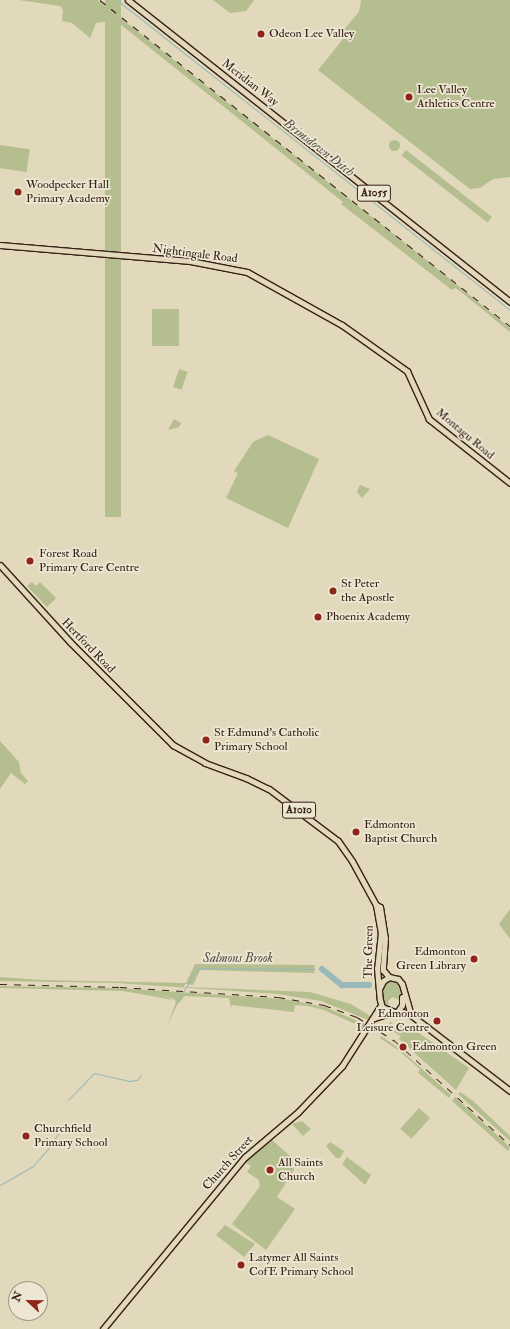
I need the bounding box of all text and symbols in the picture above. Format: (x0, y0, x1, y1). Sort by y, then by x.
place label: Odeon Lee Valley (269, 27, 354, 41)
marker: Odeon Lee Valley (256, 29, 266, 39)
street label: Meridian Way (219, 56, 281, 110)
place label: Lee Valley Athletics Centre (417, 83, 495, 111)
marker: Lee Valley Athletics Centre (404, 92, 414, 102)
water label: Brimsdown Ditch (281, 116, 357, 180)
place label: Woodpecker Hall Primary Academy (26, 178, 110, 206)
road number: A1055 (356, 184, 392, 202)
marker: Woodpecker Hall Primary Academy (13, 187, 23, 197)
street label: Nightingale Road (152, 242, 238, 266)
street label: Montagu Road (433, 405, 497, 463)
place label: Forest Road Primary Care Centre (39, 547, 139, 575)
marker: Forest Road Primary Care Centre (24, 555, 36, 567)
place label: St Peter the Apostle (341, 577, 394, 605)
marker: St Peter the Apostle (328, 586, 338, 596)
place label: Phoenix Academy (326, 610, 410, 624)
marker: Phoenix Academy (313, 612, 323, 622)
street label: Hertford Road (58, 616, 118, 676)
place label: St Edmund's Catholic Primary School (214, 726, 319, 754)
marker: St Edmund's Catholic Primary School (201, 735, 211, 745)
road number: A1010 (282, 801, 316, 819)
place label: Edmonton Baptist Church (364, 818, 437, 846)
marker: Edmonton Baptist Church (351, 827, 361, 837)
street label: The Green (361, 925, 377, 979)
place label: Edmonton Green Library (396, 945, 466, 973)
water label: Salmons Brook (203, 950, 273, 966)
marker: Edmonton Green Library (469, 954, 479, 964)
place label: Edmonton Leisure Centre (357, 1007, 429, 1035)
marker: Edmonton Leisure Centre (432, 1016, 442, 1026)
place label: Edmonton Green (412, 1040, 497, 1054)
marker: Edmonton Green (397, 1041, 409, 1053)
place label: Churchfield Primary School (34, 1122, 107, 1150)
marker: Churchfield Primary School (21, 1131, 31, 1141)
street label: Church Street (200, 1133, 256, 1193)
place label: All Saints Church (278, 1156, 323, 1184)
marker: All Saints Church (265, 1165, 275, 1175)
place label: Latymer All Saints CofE Primary School (249, 1251, 353, 1279)
marker: Latymer All Saints CofE Primary School (236, 1260, 246, 1270)
north arrow (8, 1281, 48, 1321)
text: N (9, 1290, 25, 1304)

